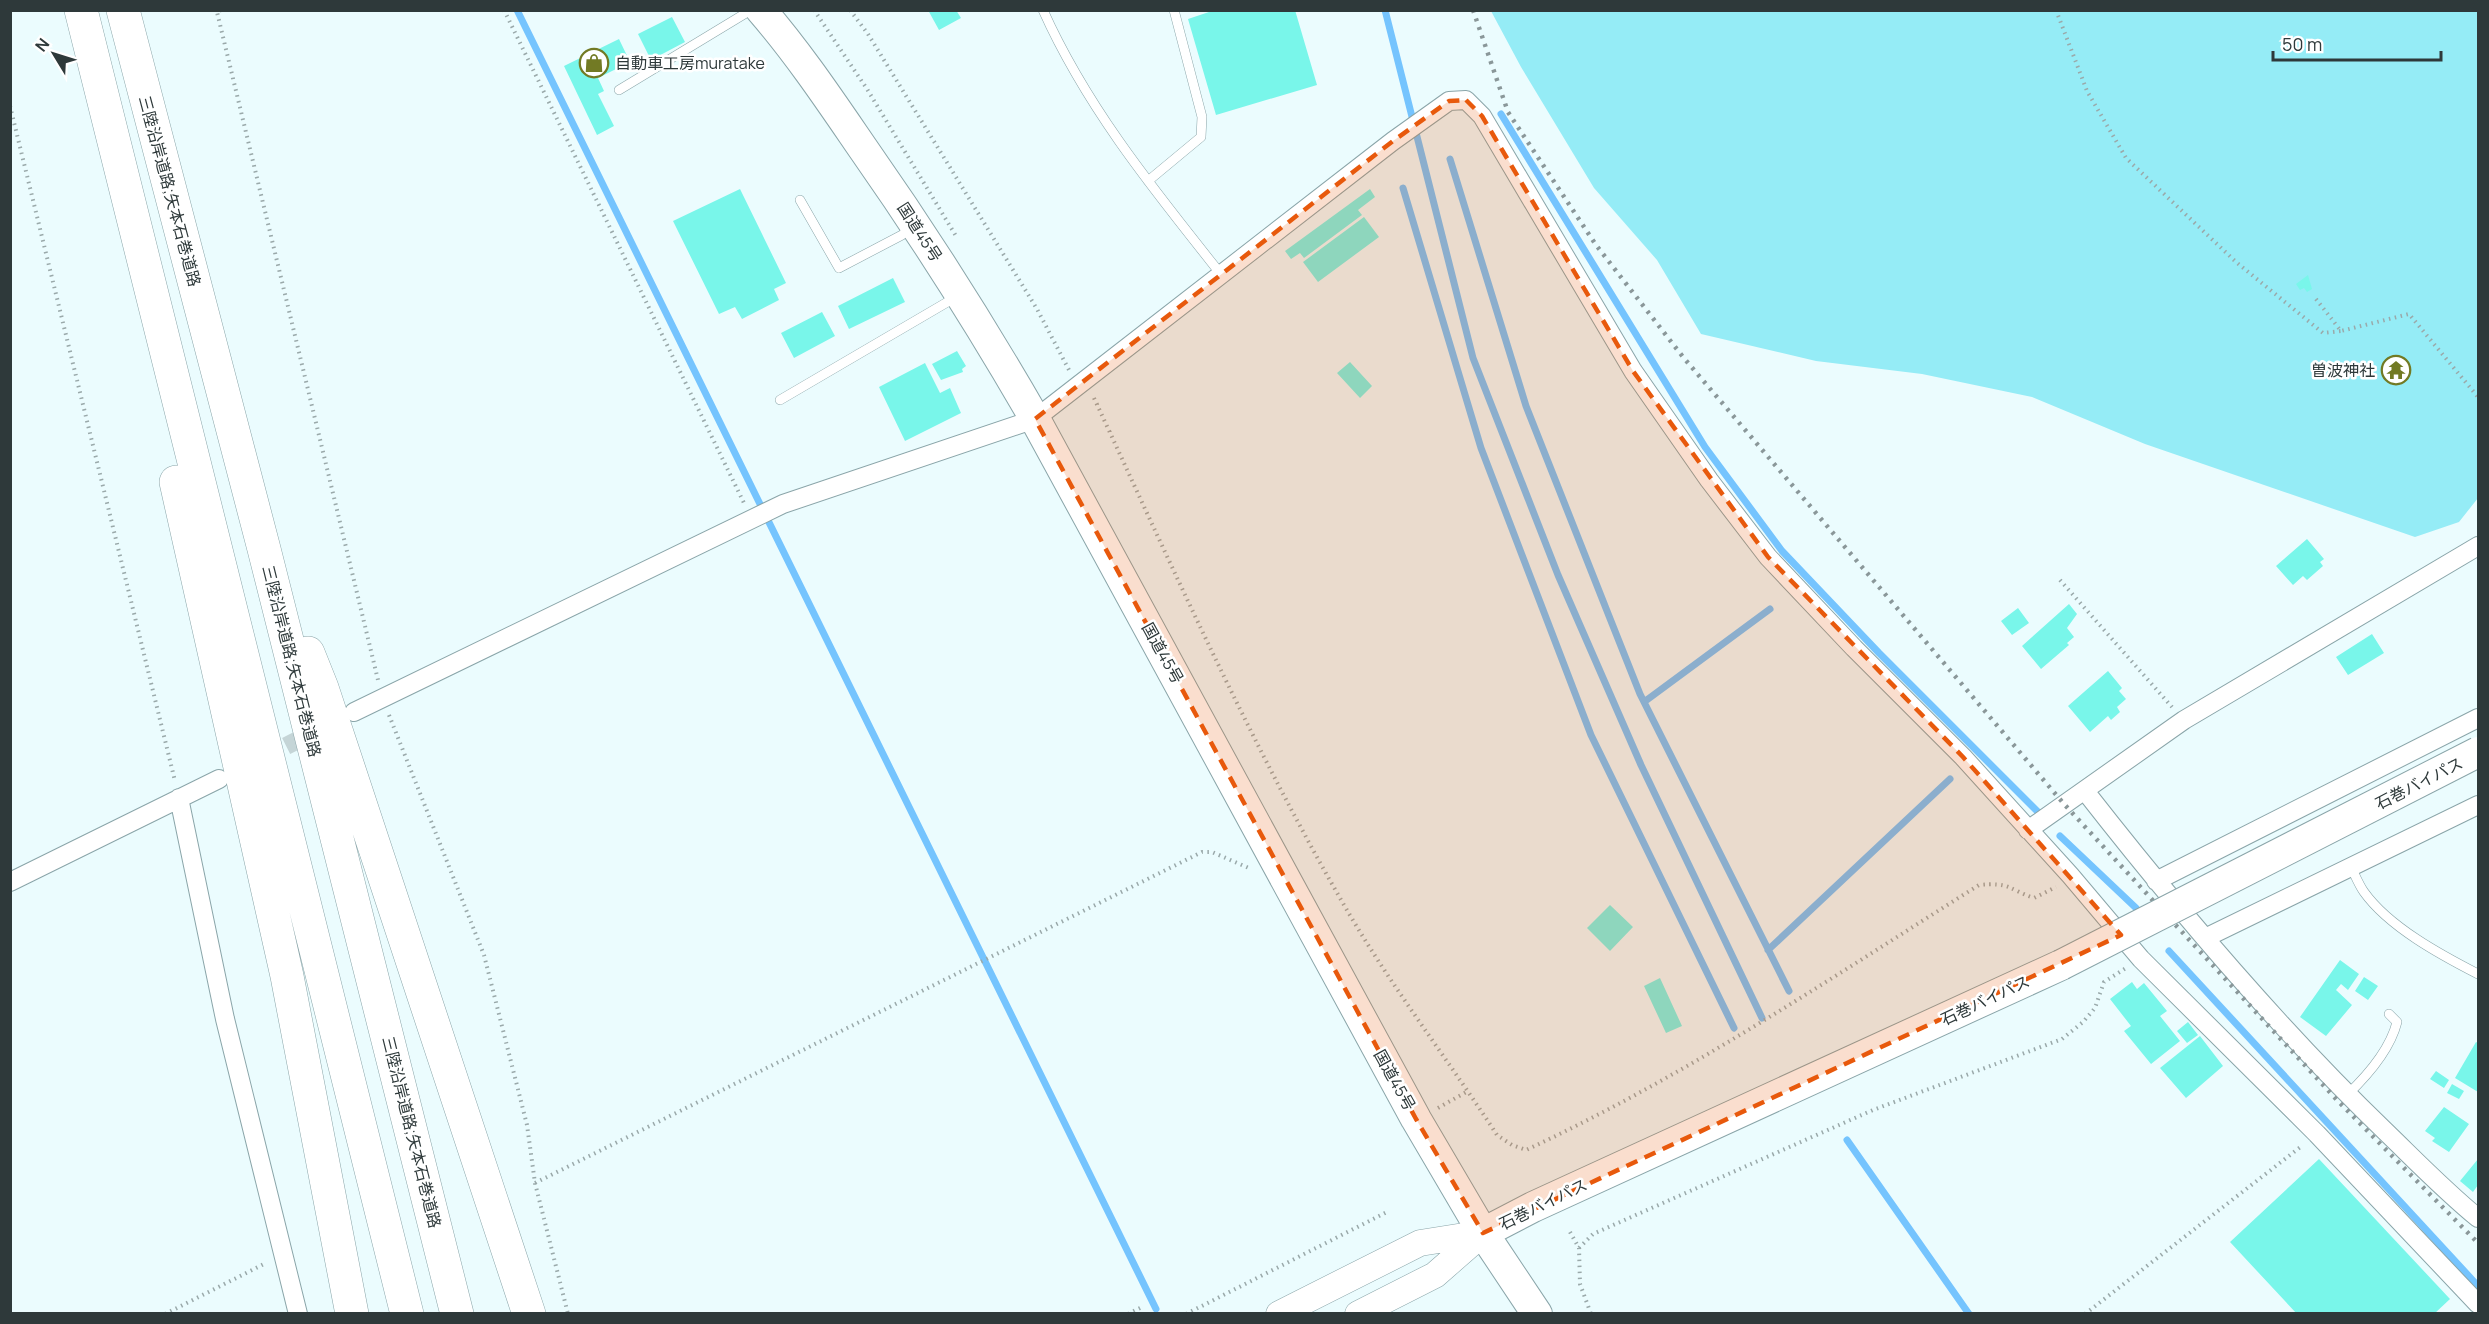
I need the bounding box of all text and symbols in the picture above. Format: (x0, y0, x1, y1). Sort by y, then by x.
north arrow (24, 24, 84, 84)
scale bar (2273, 24, 2441, 62)
text: 50 m (2282, 32, 2322, 56)
text: N (30, 33, 54, 56)
shop icon: 自動車工房muratake (578, 47, 610, 79)
place label: 自動車工房muratake (615, 52, 765, 74)
street label: 三陸沿岸道路;矢本石巻道路 (134, 93, 206, 289)
street label: 国道45号 (893, 198, 947, 266)
temple icon: 曽波神社 (2380, 354, 2412, 386)
place label: 曽波神社 (2311, 359, 2375, 381)
street label: 三陸沿岸道路;矢本石巻道路 (258, 563, 326, 759)
street label: 国道45号 (1137, 619, 1189, 687)
street label: 石巻バイパス (2371, 751, 2467, 815)
street label: 石巻バイパス (1937, 970, 2033, 1030)
street label: 三陸沿岸道路;矢本石巻道路 (378, 1034, 446, 1230)
street label: 国道45号 (1369, 1046, 1421, 1114)
street label: 石巻バイパス (1495, 1173, 1591, 1235)

